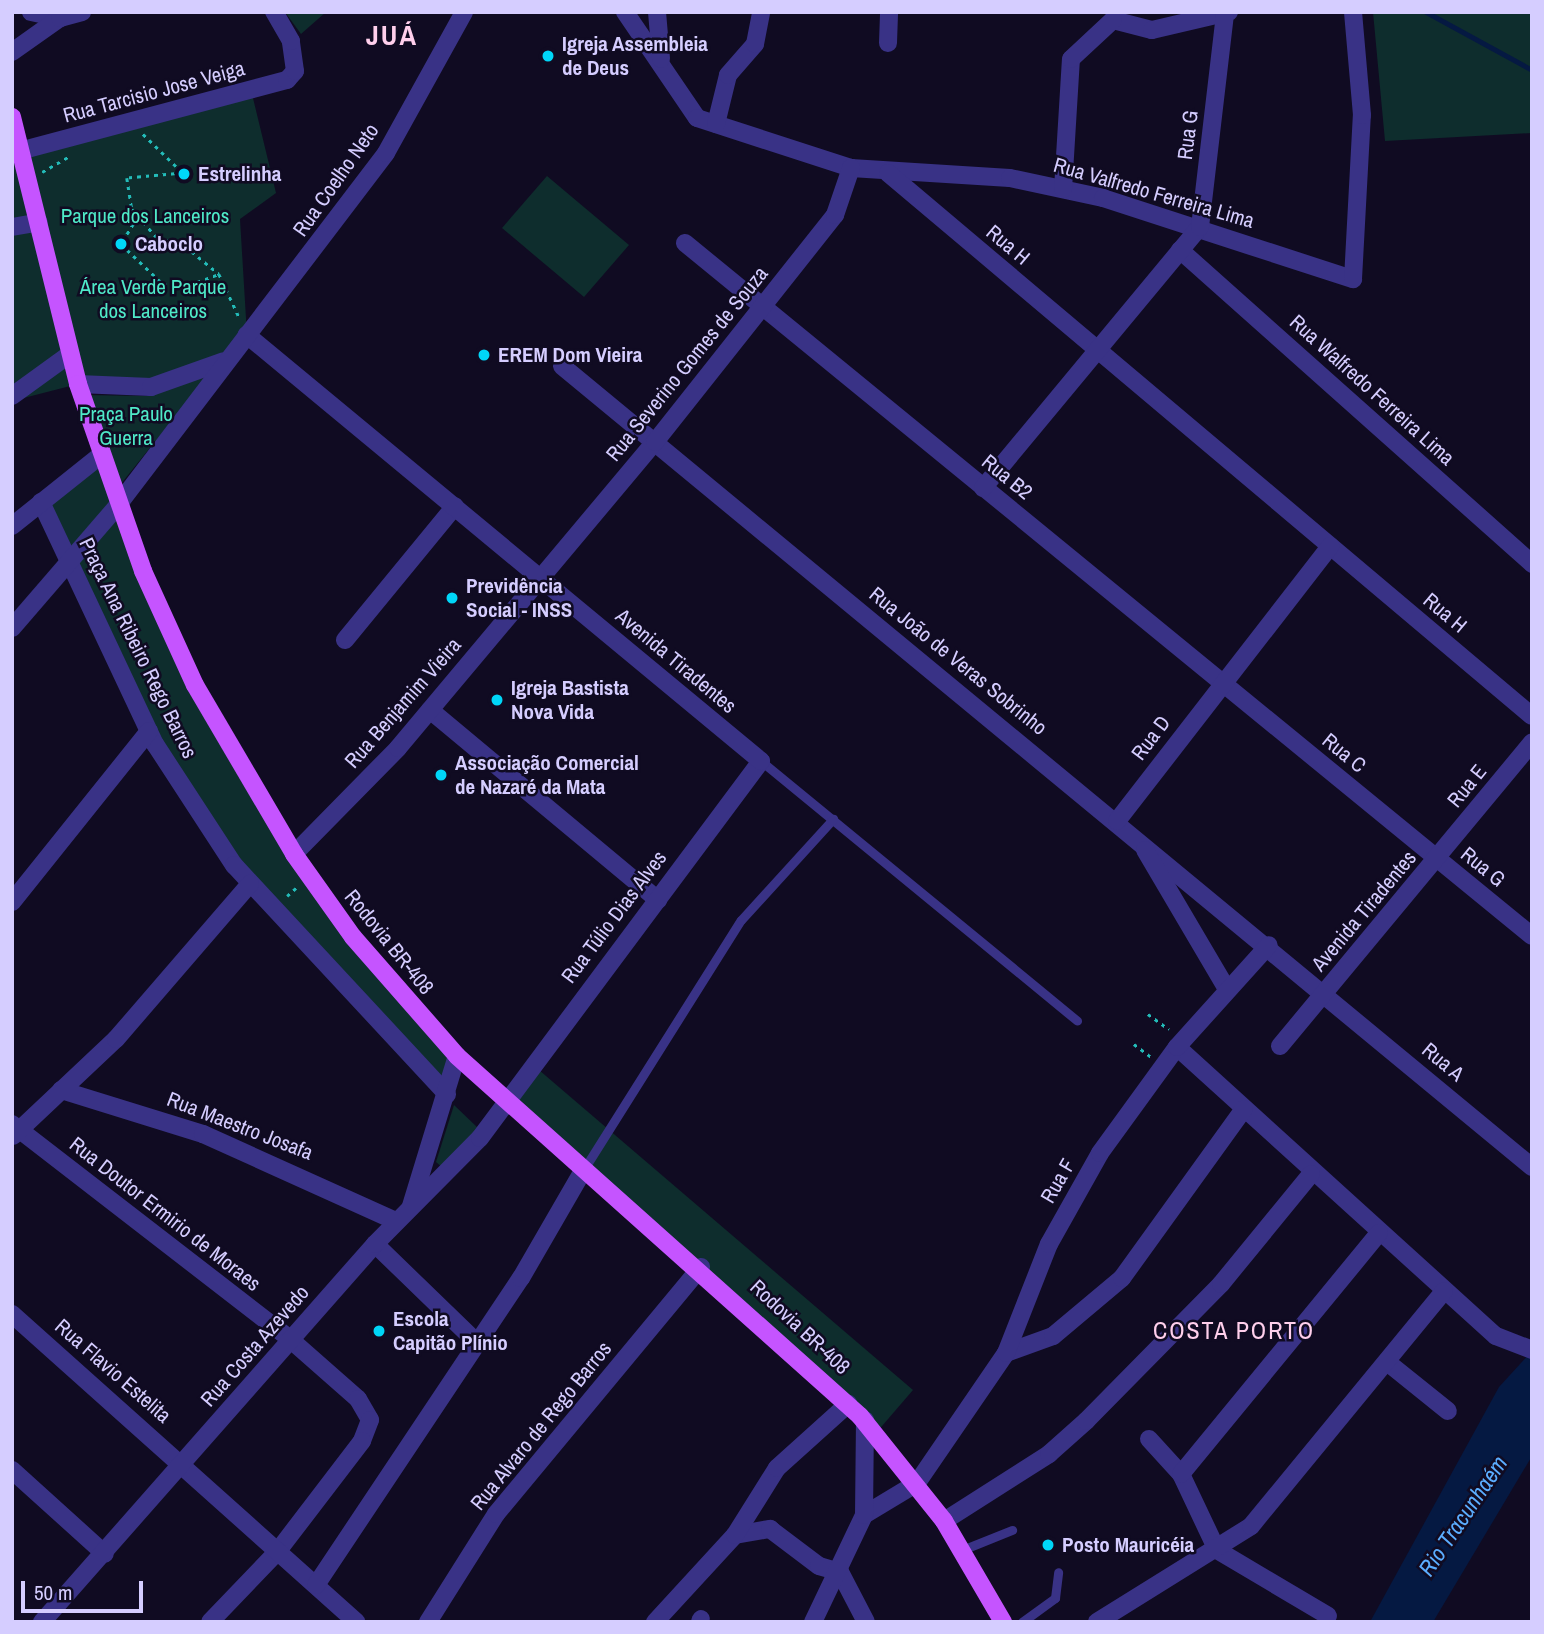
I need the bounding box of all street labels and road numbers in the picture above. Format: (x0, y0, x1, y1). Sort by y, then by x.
street label: Rua Tarcisio Jose Veiga (60, 56, 248, 128)
street label: Rua G (1172, 109, 1204, 161)
street label: Rua Coelho Neto (288, 119, 384, 241)
street label: Rua Valfredo Ferreira Lima (1051, 152, 1257, 234)
street label: Rua H (981, 220, 1035, 270)
street label: Rua Severino Gomes de Souza (601, 262, 773, 466)
street label: Rua Walfredo Ferreira Lima (1284, 309, 1460, 471)
street label: Rua B2 (977, 449, 1037, 505)
street label: Praça Ana Ribeiro Rego Barros (73, 533, 203, 763)
street label: Rua João de Veras Sobrinho (864, 582, 1052, 740)
street label: Rua H (1418, 588, 1472, 638)
street label: Avenida Tiradentes (611, 603, 741, 719)
street label: Rua Benjamim Vieira (340, 633, 466, 773)
street label: Rua D (1126, 711, 1176, 765)
street label: Rua C (1317, 728, 1371, 778)
street label: Rua E (1442, 759, 1492, 813)
street label: Rua G (1456, 842, 1510, 892)
street label: Rua Túlio Dias Alves (556, 845, 672, 989)
street label: Avenida Tiradentes (1306, 846, 1422, 976)
street label: Rodovia BR-408 (339, 885, 439, 999)
street label: Rua A (1417, 1037, 1469, 1087)
street label: Rua Maestro Josafa (164, 1087, 316, 1165)
street label: Rua Doutor Ermirio de Moraes (64, 1132, 266, 1296)
street label: Rua F (1035, 1154, 1081, 1208)
street label: Rodovia BR-408 (745, 1274, 855, 1380)
street label: Rua Costa Azevedo (195, 1280, 315, 1412)
street label: Rua Flavio Estelita (50, 1314, 176, 1428)
street label: Rua Alvaro de Rego Barros (465, 1336, 617, 1516)

